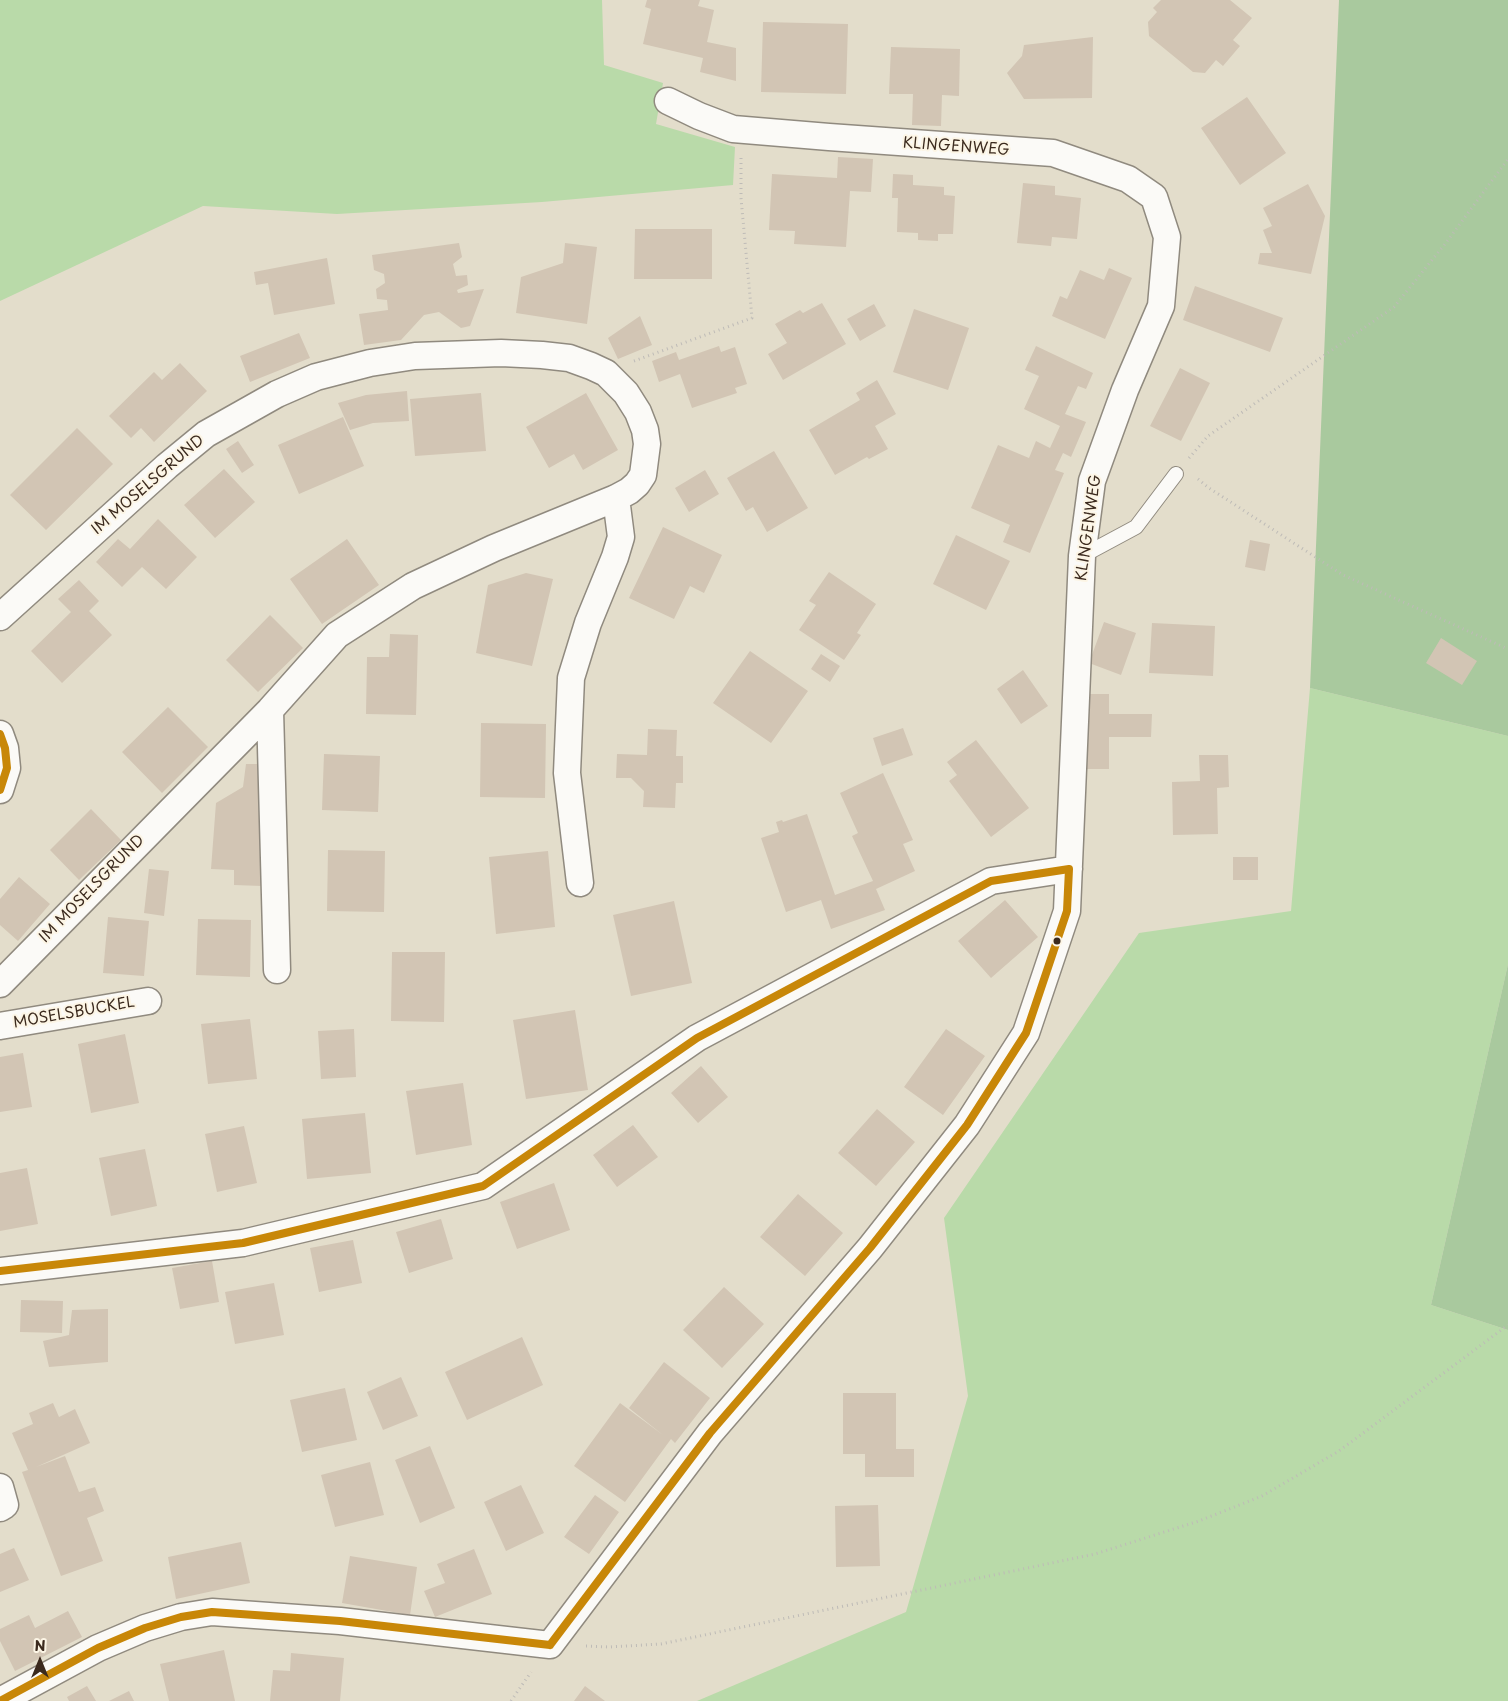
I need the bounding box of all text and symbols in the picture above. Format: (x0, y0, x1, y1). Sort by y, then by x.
street label: KLINGENWEG (902, 134, 1010, 160)
street label: IM MOSELSGRUND (88, 431, 208, 539)
street label: KLINGENWEG (1073, 474, 1105, 582)
street label: IM MOSELSGRUND (36, 831, 148, 947)
unlabelled marker (1052, 936, 1062, 946)
street label: MOSELSBUCKEL (12, 993, 136, 1033)
text: N (34, 1635, 46, 1656)
north arrow (15, 1636, 65, 1686)

